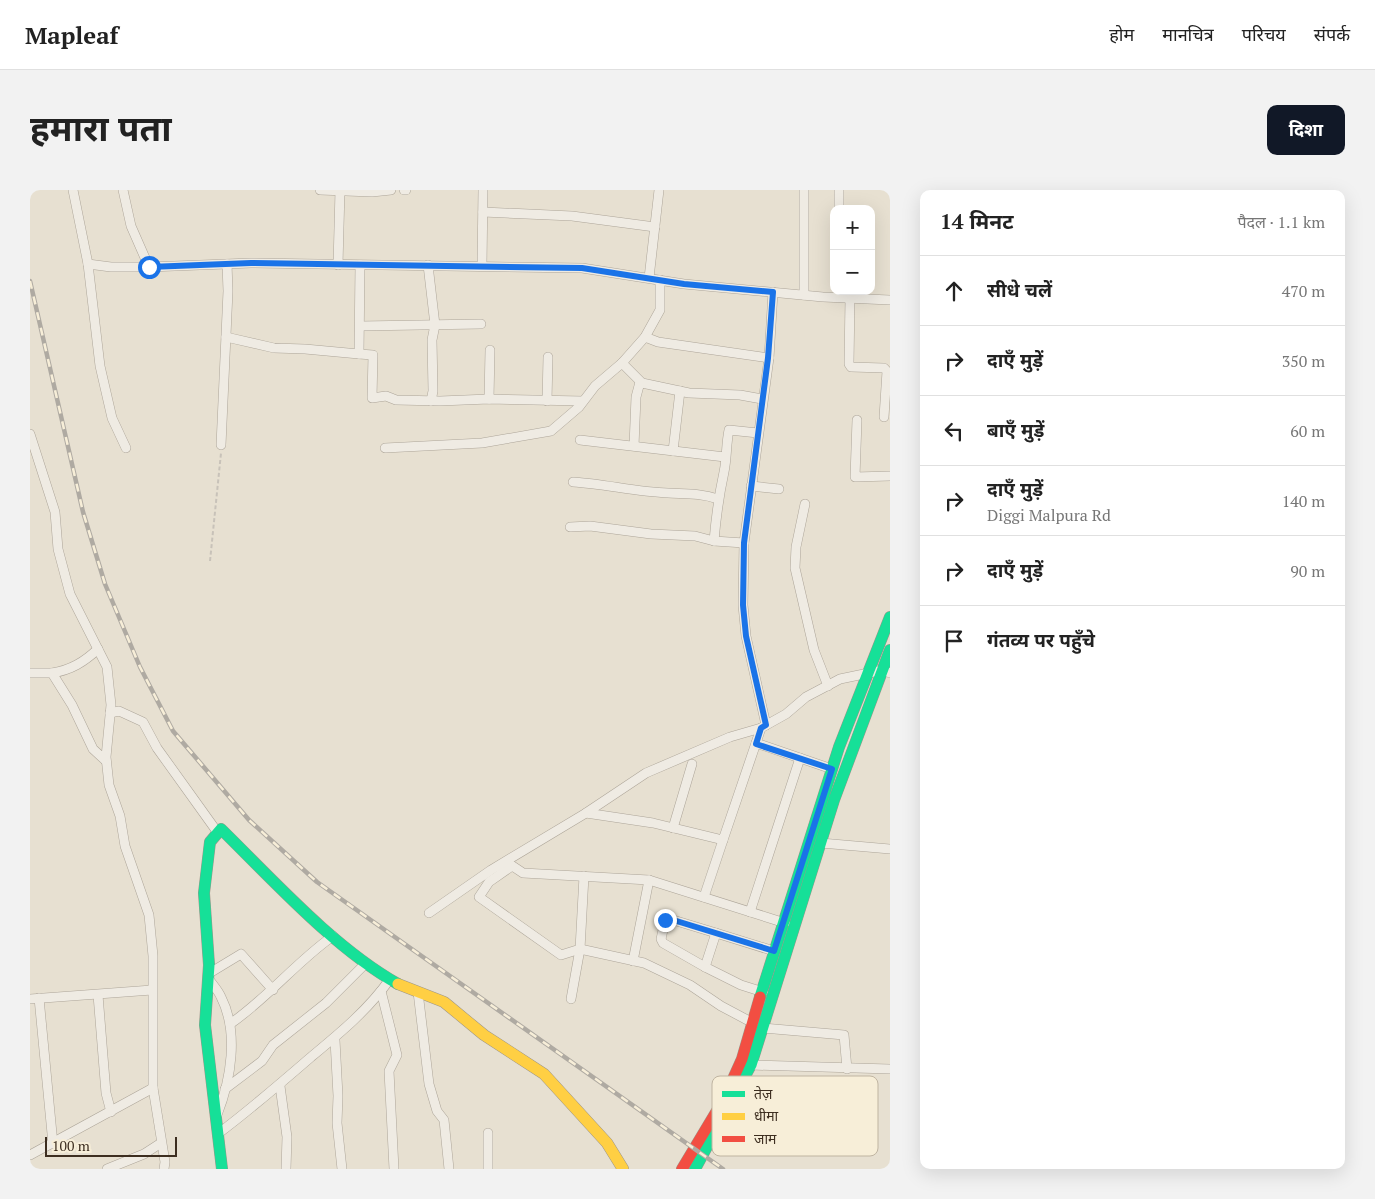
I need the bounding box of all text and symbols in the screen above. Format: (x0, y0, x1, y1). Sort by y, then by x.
text: Mapleaf (25, 19, 118, 51)
text: होम (1109, 22, 1134, 46)
text: मानचित्र (1162, 22, 1214, 46)
text: परिचय (1242, 22, 1286, 46)
text: संपर्क (1314, 22, 1350, 46)
text: हमारा पता (30, 105, 172, 151)
button: दिशा (1267, 105, 1345, 155)
map controls (830, 205, 875, 295)
button: + (830, 205, 875, 250)
text: 14 मिनट (940, 207, 1013, 235)
text: पैदल · 1.1 km (1237, 211, 1325, 233)
button: − (830, 250, 875, 295)
route start (138, 256, 161, 279)
icon: ahead (940, 277, 968, 305)
text: सीधे चलें (987, 277, 1052, 302)
text: 470 m (1282, 280, 1325, 302)
icon: right (940, 347, 968, 375)
text: दाएँ मुड़ें (987, 347, 1043, 372)
text: 350 m (1282, 350, 1325, 372)
icon: left (940, 417, 968, 445)
text: बाएँ मुड़ें (987, 417, 1044, 442)
text: 60 m (1290, 420, 1325, 442)
text: दाएँ मुड़ें (987, 476, 1043, 501)
icon: right (940, 487, 968, 515)
text: 140 m (1282, 490, 1325, 512)
text: Diggi Malpura Rd (987, 504, 1111, 526)
icon: right (940, 557, 968, 585)
text: दाएँ मुड़ें (987, 557, 1043, 582)
text: 90 m (1290, 560, 1325, 582)
icon: arrive (940, 627, 968, 655)
text: गंतव्य पर पहुँचे (987, 627, 1095, 652)
route end (654, 909, 677, 932)
legend (712, 1076, 878, 1156)
text: तेज़ (754, 1084, 773, 1103)
text: धीमा (754, 1106, 779, 1125)
text: जाम (754, 1129, 777, 1148)
scale bar (45, 1134, 178, 1157)
text: 100 m (52, 1136, 90, 1155)

